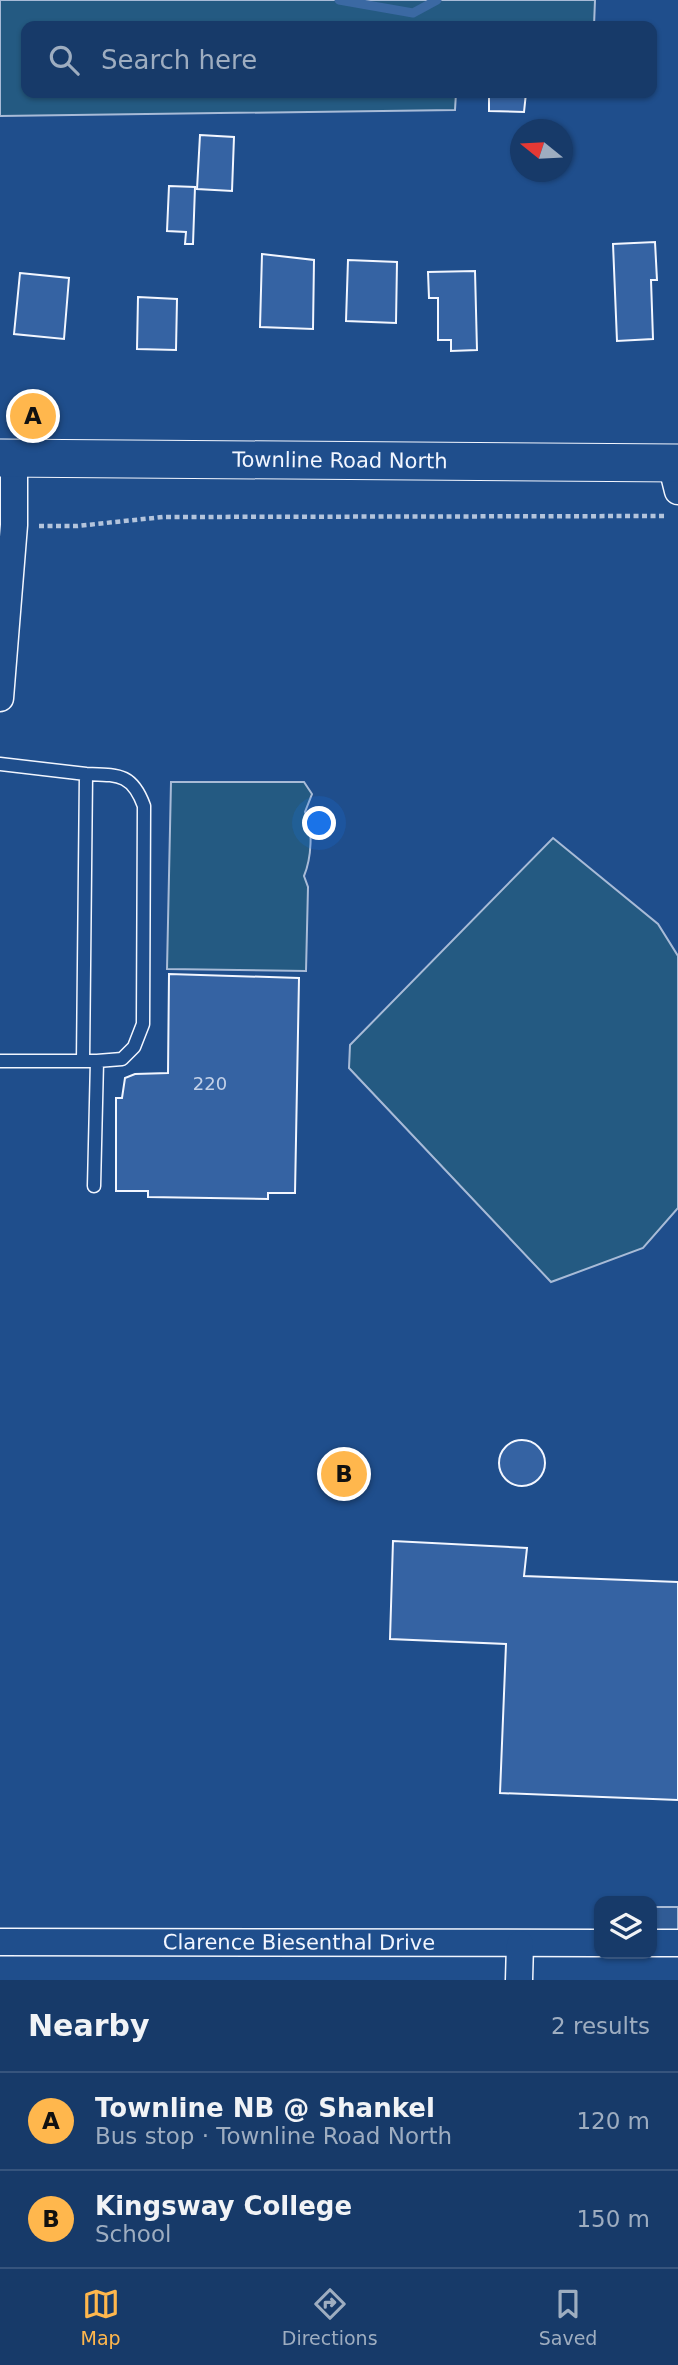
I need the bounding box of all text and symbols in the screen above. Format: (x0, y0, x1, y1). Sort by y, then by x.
search box (21, 21, 657, 98)
icon: search (45, 41, 83, 79)
text: Search here (101, 45, 257, 75)
north arrow (510, 119, 573, 182)
pin: A (10, 390, 56, 442)
street label: Townline Road North (231, 448, 448, 473)
your location (302, 806, 336, 840)
house number: 220 (193, 1073, 227, 1094)
pin: B (321, 1448, 367, 1500)
map controls (594, 1896, 657, 1959)
button: layers (594, 1896, 657, 1959)
street label: Clarence Biesenthal Drive (163, 1930, 435, 1955)
text: Nearby (28, 2008, 150, 2043)
text: 2 results (551, 2013, 650, 2039)
text: Townline NB @ Shankel (95, 2093, 435, 2123)
text: A (42, 2108, 60, 2134)
text: 120 m (576, 2108, 650, 2134)
text: Bus stop · Townline Road North (95, 2123, 452, 2149)
text: Kingsway College (95, 2191, 352, 2221)
text: B (42, 2206, 60, 2232)
text: 150 m (576, 2206, 650, 2232)
text: School (95, 2221, 171, 2247)
tab: Map (81, 2285, 121, 2349)
tab: Directions (282, 2285, 378, 2349)
tab: Saved (539, 2285, 597, 2349)

